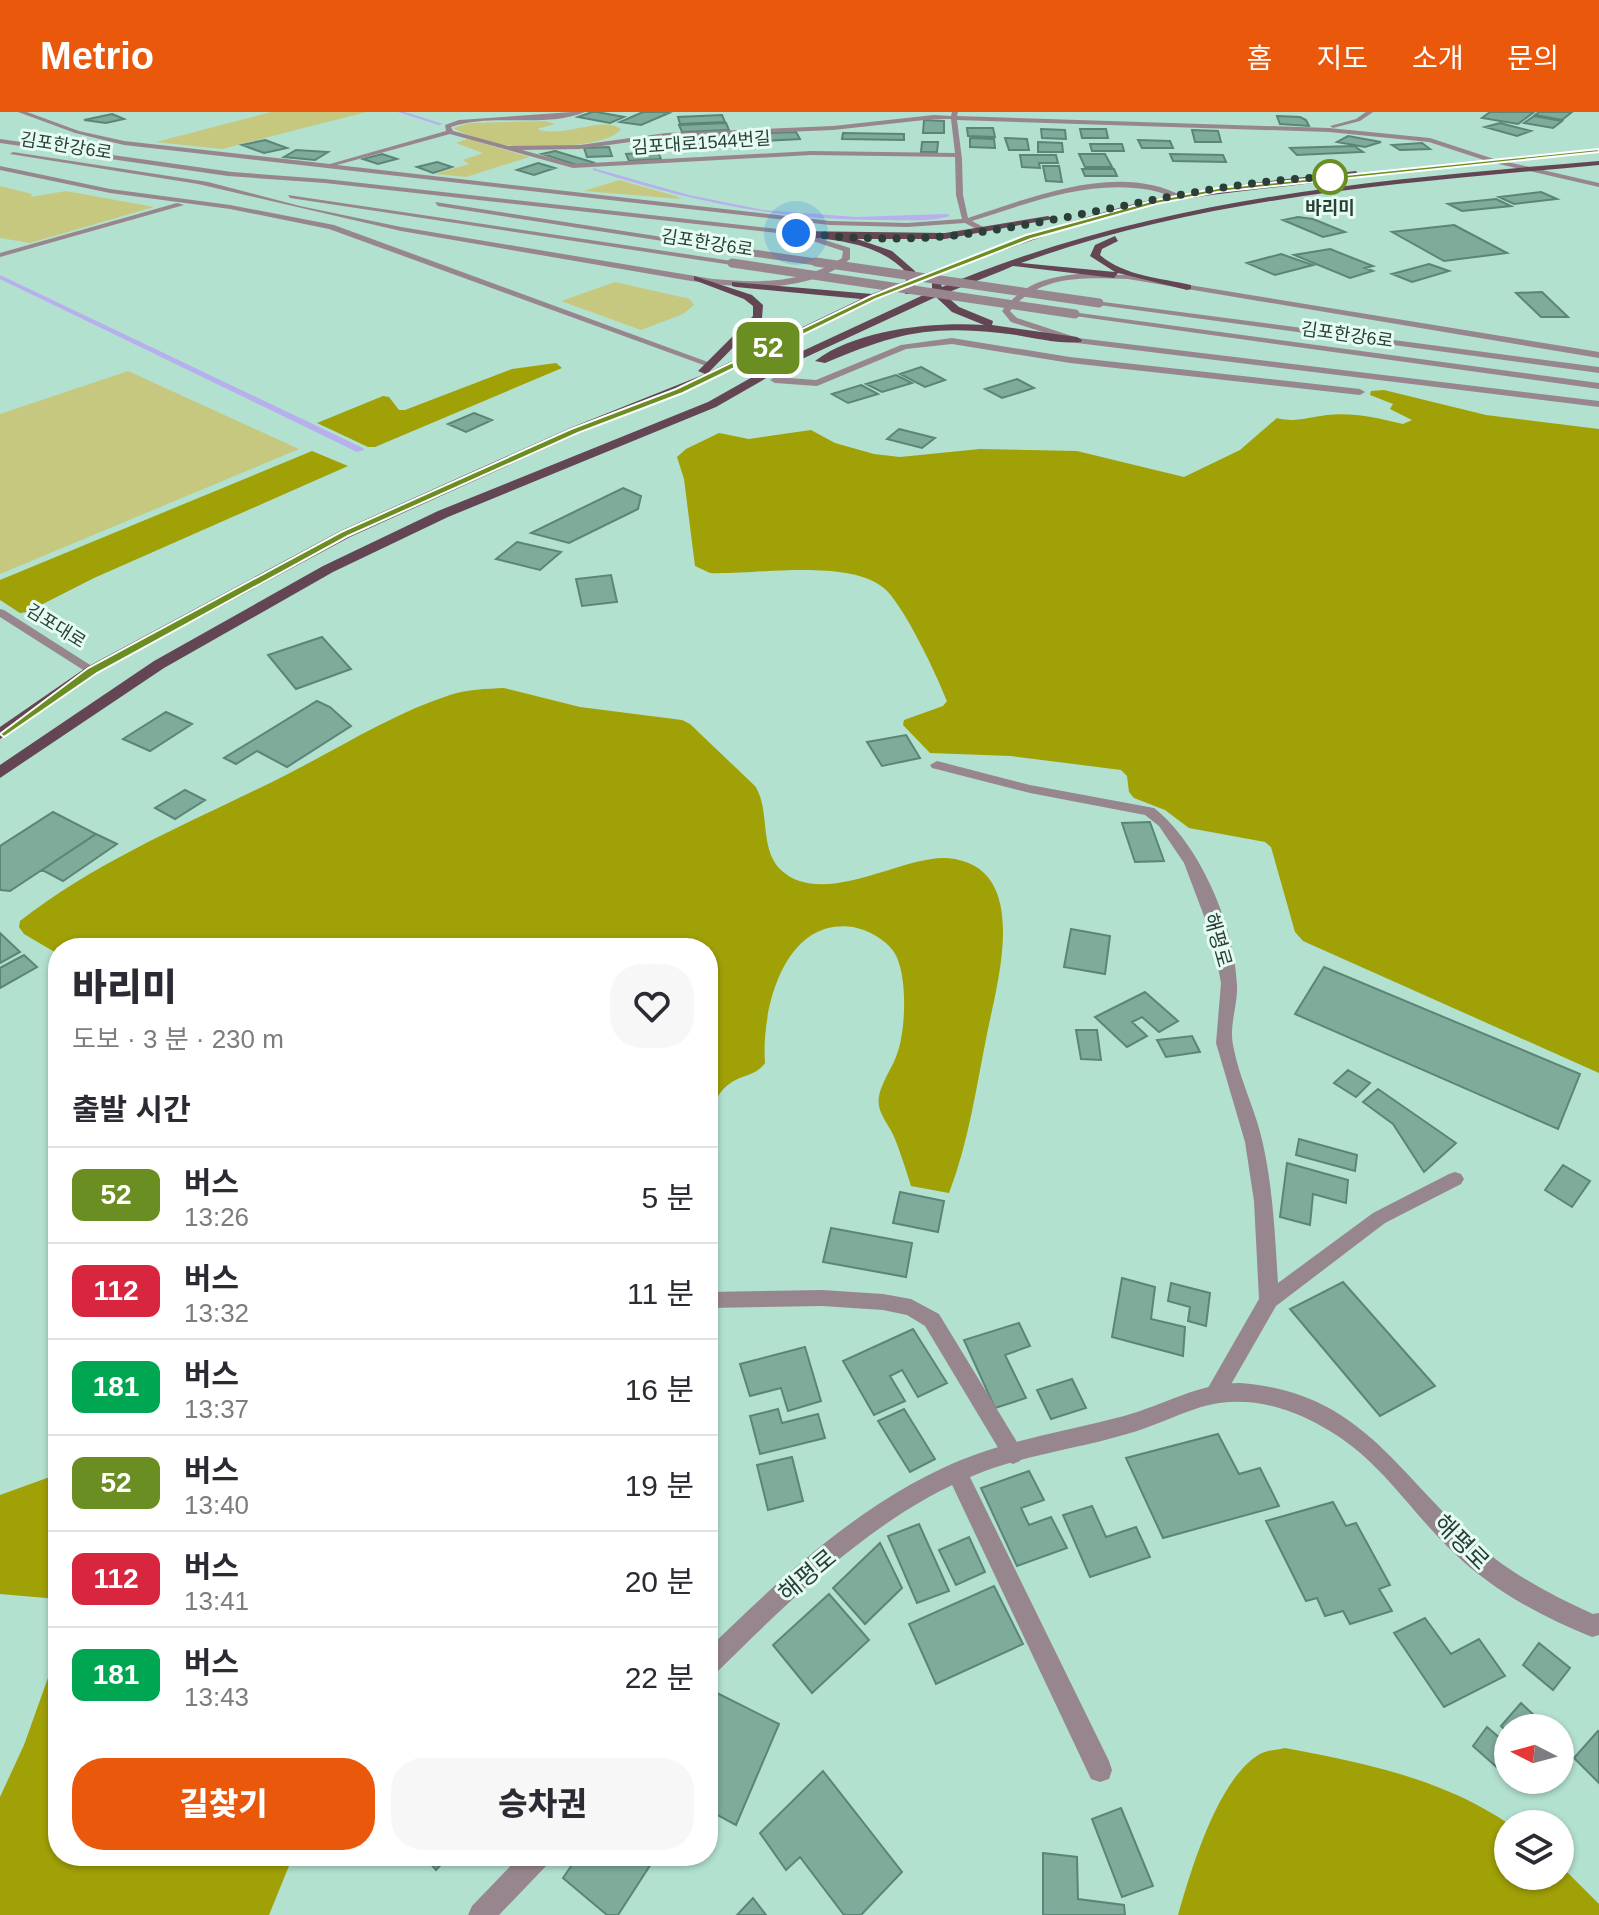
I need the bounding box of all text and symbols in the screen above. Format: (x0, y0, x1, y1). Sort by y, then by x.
text: Metrio (40, 35, 154, 77)
text: 홈 (1247, 43, 1272, 74)
text: 지도 (1316, 43, 1368, 74)
text: 소개 (1412, 43, 1463, 74)
text: 문의 (1507, 43, 1559, 74)
street label: 김포대로1544번길 (631, 128, 771, 158)
street label: 김포한강6로 (19, 129, 113, 163)
marker: 바리미 (1313, 160, 1347, 194)
place label: 바리미 (1305, 198, 1355, 218)
your location (776, 213, 816, 253)
street label: 김포한강6로 (660, 226, 754, 260)
street label: 김포한강6로 (1300, 319, 1394, 351)
line badge: 52 (732, 322, 804, 374)
text: 52 (752, 332, 784, 363)
street label: 김포대로 (23, 600, 89, 652)
street label: 해평로 (1200, 910, 1236, 970)
button: heart (610, 964, 694, 1048)
text: 바리미 (72, 967, 177, 1009)
text: 도보 · 3 분 · 230 m (72, 1024, 284, 1054)
text: 출발 시간 (72, 1093, 191, 1126)
text: 버스 (184, 1166, 239, 1199)
text: 52 (100, 1179, 132, 1210)
text: 5 분 (641, 1181, 694, 1214)
text: 13:26 (184, 1202, 249, 1232)
text: 버스 (184, 1262, 239, 1295)
text: 112 (93, 1275, 139, 1306)
text: 11 분 (627, 1277, 694, 1310)
text: 13:32 (184, 1298, 249, 1328)
text: 버스 (184, 1358, 239, 1391)
text: 181 (93, 1371, 139, 1402)
text: 16 분 (625, 1373, 694, 1406)
text: 13:37 (184, 1394, 249, 1424)
text: 버스 (184, 1454, 239, 1487)
text: 52 (100, 1467, 132, 1498)
text: 19 분 (625, 1469, 694, 1502)
text: 13:40 (184, 1490, 249, 1520)
street label: 해평로 (1429, 1509, 1495, 1575)
street label: 해평로 (773, 1543, 841, 1607)
text: 버스 (184, 1550, 239, 1583)
text: 112 (93, 1563, 139, 1594)
text: 20 분 (625, 1565, 694, 1598)
text: 13:41 (184, 1586, 249, 1616)
text: 버스 (184, 1646, 239, 1679)
text: 181 (93, 1659, 139, 1690)
text: 22 분 (625, 1661, 694, 1694)
text: 13:43 (184, 1682, 249, 1712)
north arrow (1494, 1714, 1574, 1794)
map controls (1494, 1714, 1574, 1890)
button: 길찾기 (72, 1758, 375, 1850)
button: 승차권 (391, 1758, 694, 1850)
button: layers (1494, 1810, 1574, 1890)

